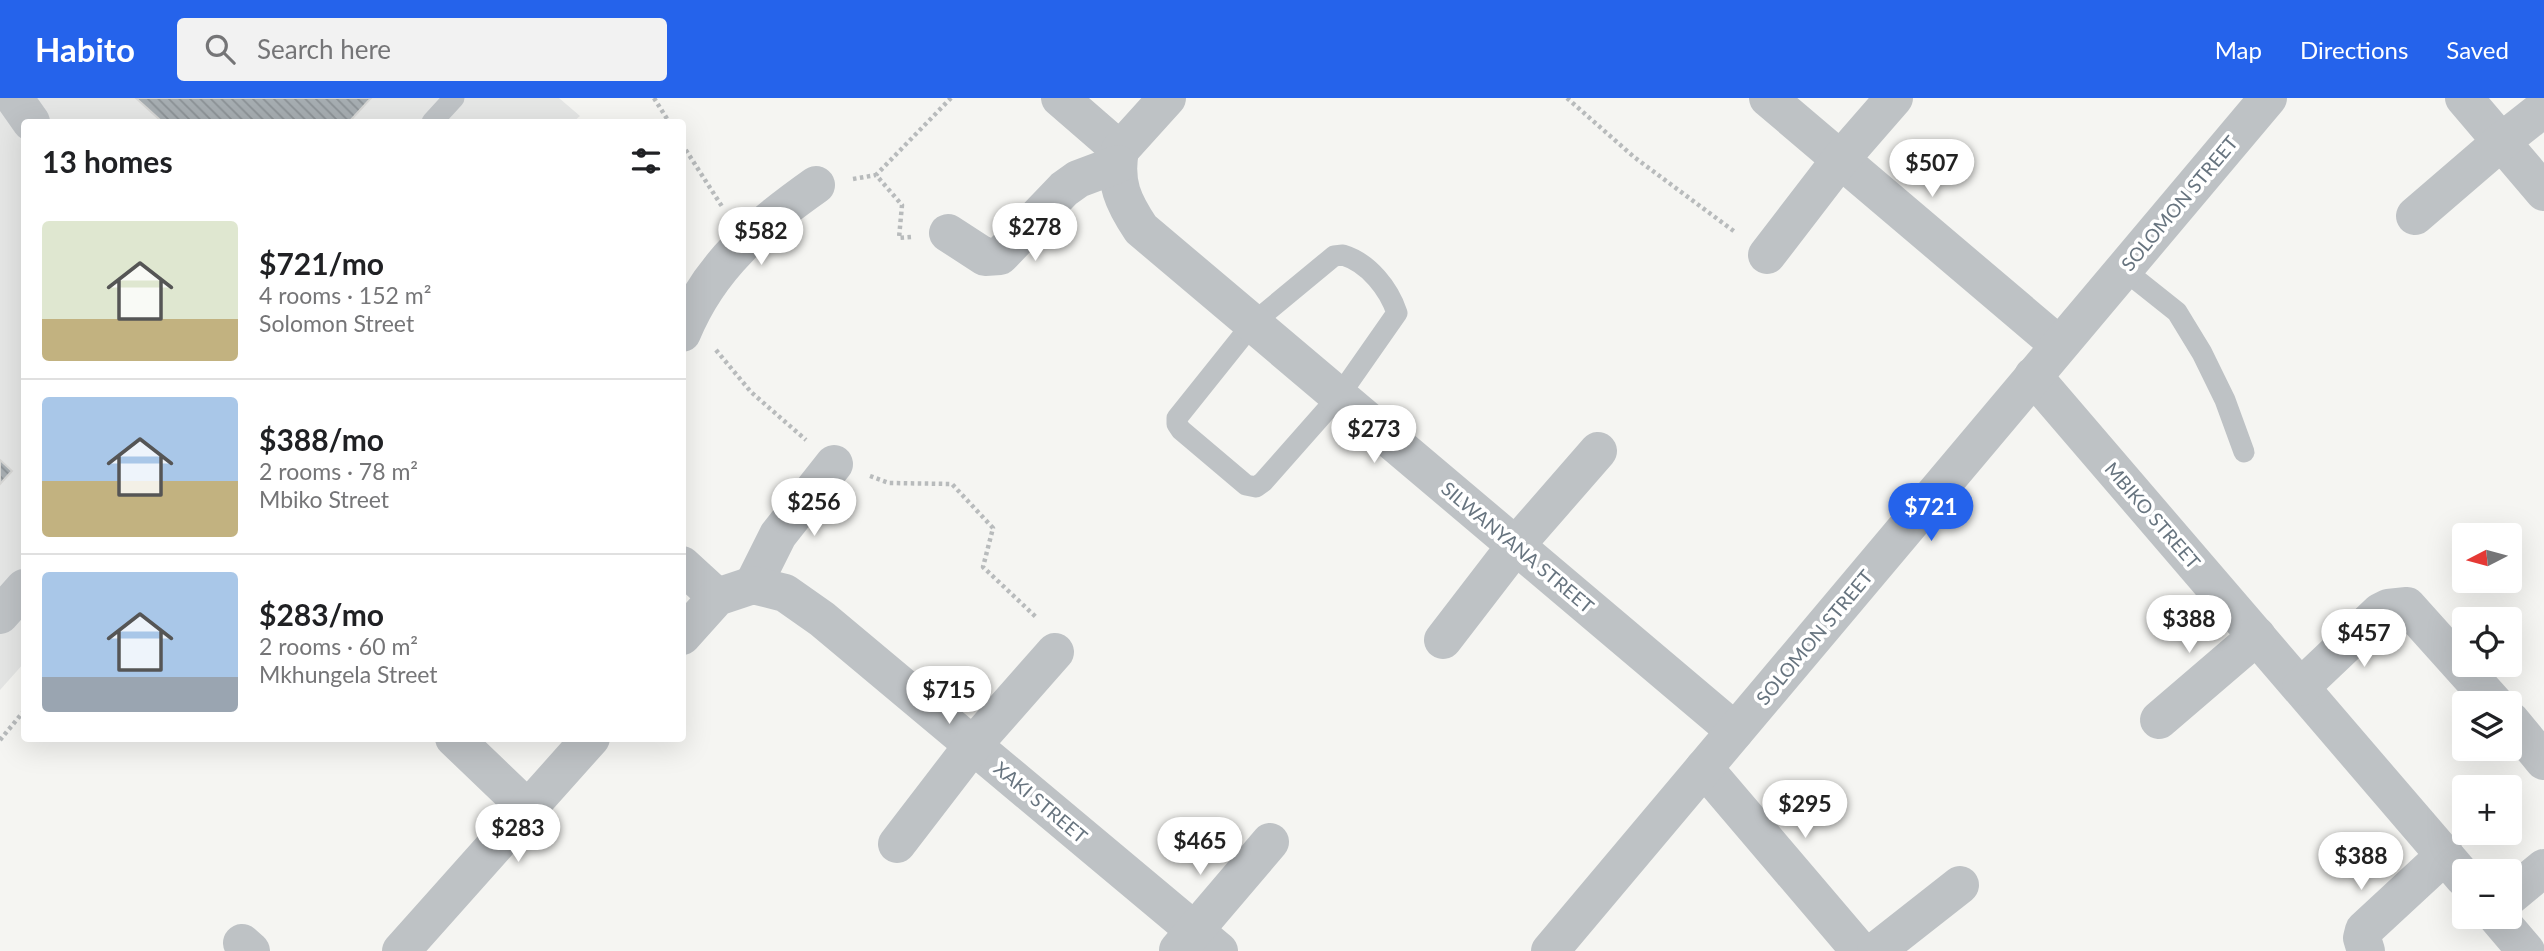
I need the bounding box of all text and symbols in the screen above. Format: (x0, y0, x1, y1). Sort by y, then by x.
search box (177, 18, 667, 81)
text: Habito (35, 29, 135, 69)
icon: search (201, 30, 239, 68)
text: Search here (257, 33, 391, 65)
text: Map (2215, 35, 2262, 64)
text: Directions (2300, 35, 2408, 64)
text: Saved (2446, 35, 2509, 64)
street label: SOLOMON STREET (2116, 131, 2242, 275)
pin: $507 (1891, 140, 1973, 199)
icon: filters (627, 142, 665, 180)
text: 13 homes (42, 143, 173, 179)
text: $507 (1905, 148, 1959, 176)
pin: $278 (994, 204, 1076, 263)
pin: $582 (720, 208, 802, 267)
text: $278 (1008, 212, 1062, 240)
text: $582 (734, 216, 788, 244)
text: $721/mo (259, 245, 384, 281)
icon: home (98, 249, 182, 333)
text: 4 rooms · 152 m² (259, 281, 431, 309)
text: Solomon Street (259, 309, 414, 337)
pin: $273 (1333, 406, 1415, 465)
text: $273 (1347, 414, 1401, 442)
text: $388/mo (259, 421, 384, 457)
icon: home (98, 425, 182, 509)
text: 2 rooms · 78 m² (259, 457, 418, 485)
street label: MBIKO STREET (2100, 457, 2206, 573)
street label: SILWANYANA STREET (1437, 476, 1599, 618)
pin: $256 (773, 478, 855, 538)
pin: $721 (1890, 484, 1972, 543)
text: Mbiko Street (259, 485, 389, 513)
text: $256 (787, 487, 841, 515)
text: $721 (1904, 492, 1958, 520)
north arrow (2452, 523, 2522, 593)
map controls (2452, 523, 2522, 929)
street label: SOLOMON STREET (1751, 565, 1877, 709)
text: $283/mo (259, 596, 384, 632)
pin: $388 (2148, 596, 2230, 655)
icon: home (98, 600, 182, 684)
text: $388 (2162, 604, 2216, 632)
button: locate (2452, 607, 2522, 677)
pin: $457 (2323, 610, 2405, 669)
text: $457 (2337, 618, 2391, 646)
text: 2 rooms · 60 m² (259, 632, 418, 660)
text: Mkhungela Street (259, 660, 438, 688)
pin: $715 (908, 666, 990, 726)
text: $715 (922, 675, 976, 703)
button: layers (2452, 691, 2522, 761)
street label: XAKI STREET (990, 756, 1092, 848)
button: + (2452, 775, 2522, 845)
pin: $295 (1764, 780, 1846, 840)
text: $295 (1778, 789, 1832, 817)
pin: $283 (477, 804, 559, 864)
text: $283 (491, 813, 545, 841)
pin: $465 (1159, 818, 1241, 877)
text: $465 (1173, 826, 1227, 854)
pin: $388 (2320, 832, 2402, 892)
text: $388 (2334, 841, 2388, 869)
button: − (2452, 859, 2522, 929)

